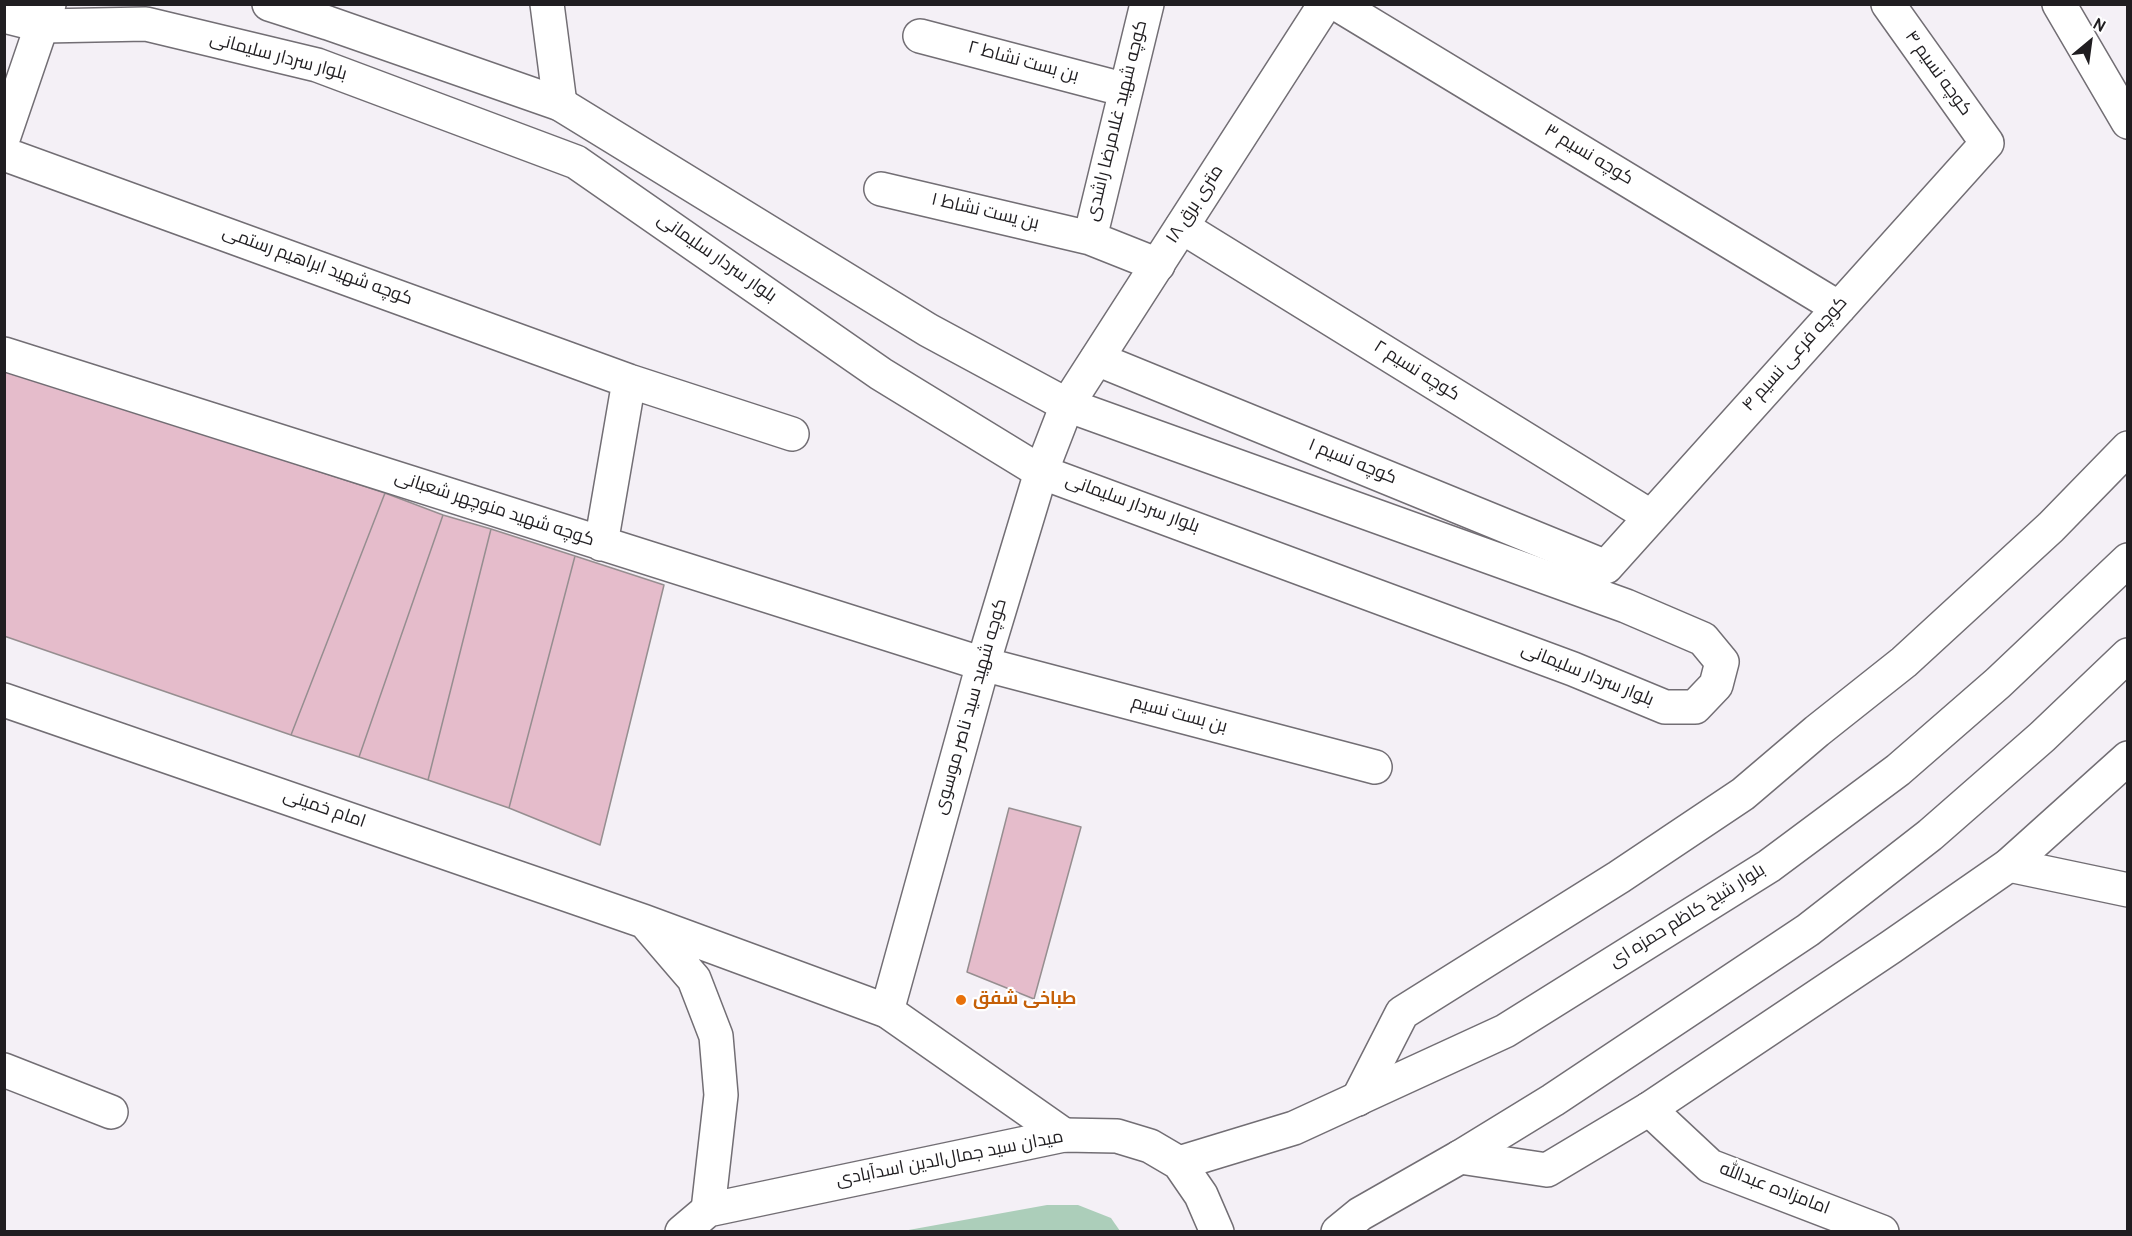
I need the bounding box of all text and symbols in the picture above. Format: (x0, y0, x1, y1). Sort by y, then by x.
north arrow (2060, 12, 2120, 72)
text: N (2089, 15, 2109, 38)
street label: کوچه شهید غلامرضا راشدی (1083, 18, 1153, 224)
street label: کوچه نسیم ۴ (1899, 27, 1975, 121)
street label: بلوار سردار سلیمانی (207, 29, 349, 87)
street label: بن بست نشاط ۲ (965, 38, 1081, 88)
street label: کوچه نسیم ۳ (1540, 121, 1636, 191)
street label: ۱۸ متری برق (1163, 162, 1229, 248)
street label: بن یست نشاط ۱ (929, 190, 1041, 236)
street label: بلوار سردار سلیمانی (652, 210, 780, 308)
street label: کوچه شهید ابراهیم رستمی (219, 223, 415, 311)
street label: کوچه فرعی نسیم ۴ (1739, 293, 1853, 417)
street label: کوچه نسیم ۲ (1369, 337, 1463, 407)
street label: کوچه نسیم ۱ (1305, 435, 1399, 491)
street label: کوچه شهید منوچهر شعبانی (391, 467, 597, 553)
street label: بلوار سردار سلیمانی (1062, 471, 1202, 539)
street label: کوچه شهید سید ناصر موسوی (931, 597, 1013, 817)
street label: بلوار سردار سلیمانی (1518, 640, 1656, 712)
street label: بن بست نسیم (1129, 693, 1229, 739)
street label: امام خمینی (280, 786, 368, 834)
street label: بلوار شیخ کاظم حمزه ای (1606, 860, 1770, 974)
place label: طباخی شفق (973, 989, 1077, 1011)
marker: طباخی شفق (954, 993, 968, 1007)
street label: میدان سید جمال‌الدین اسدآبادی (834, 1127, 1066, 1193)
street label: امامزاده عبدالله (1716, 1159, 1832, 1221)

